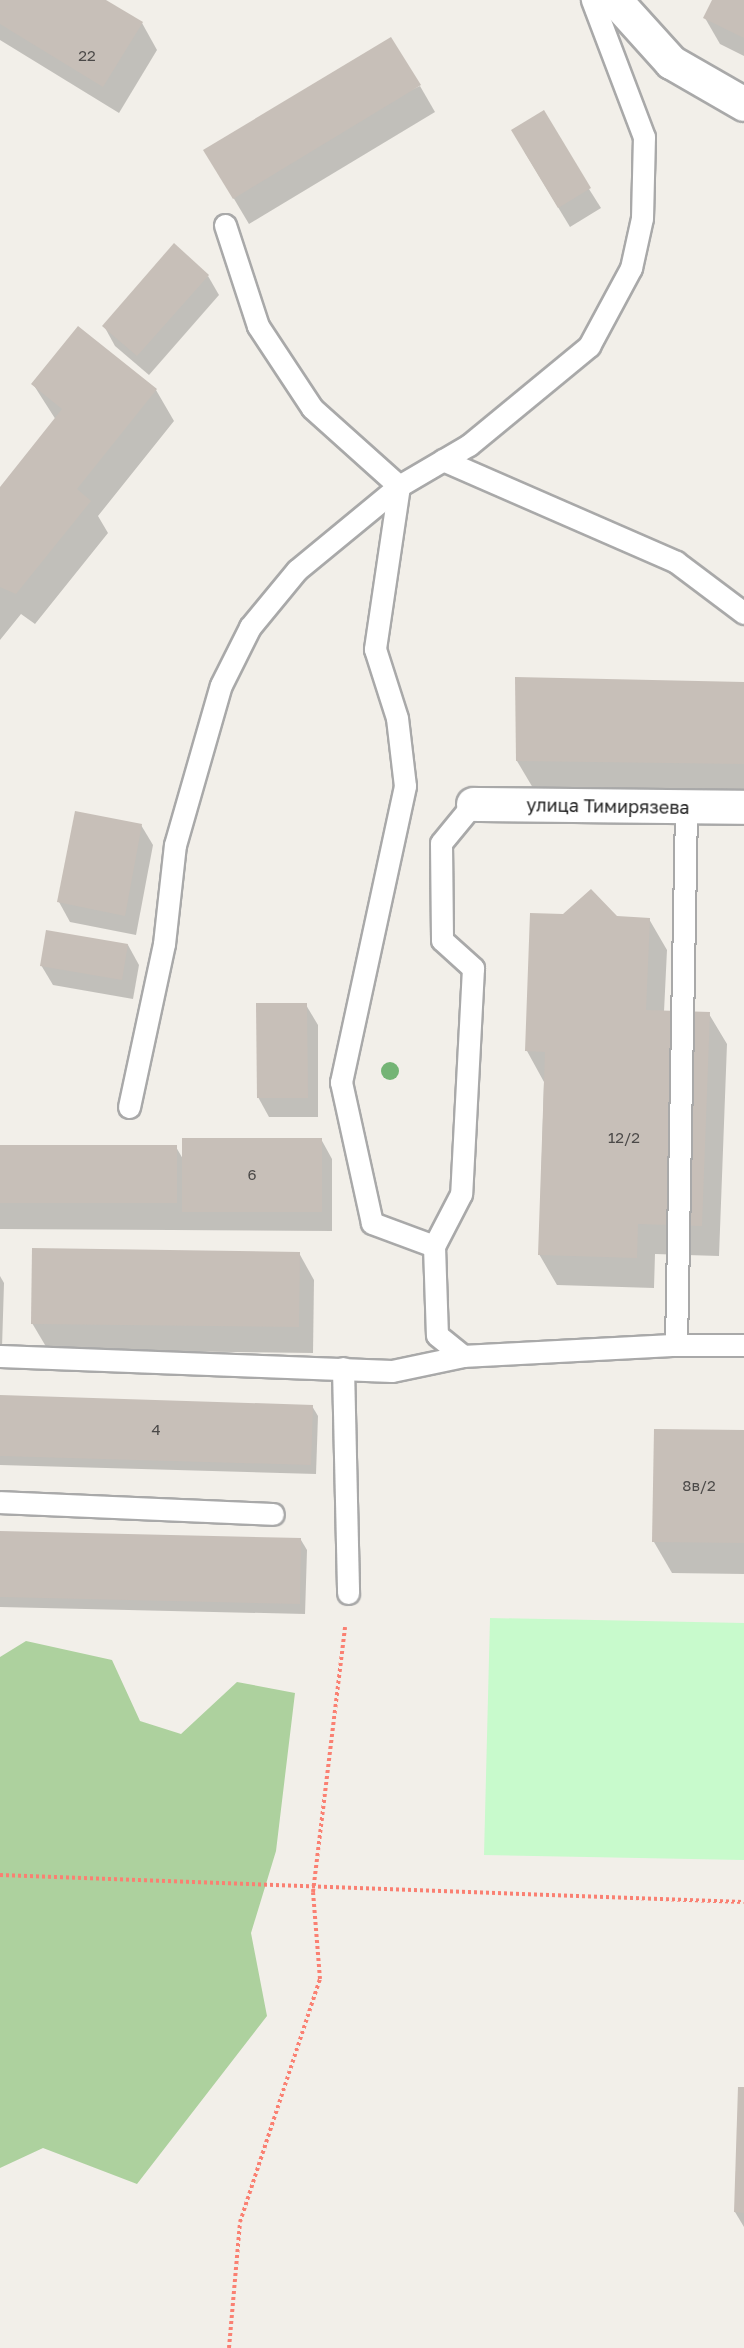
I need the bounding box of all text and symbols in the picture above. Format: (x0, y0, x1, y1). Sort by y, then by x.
house number: 22 (78, 47, 96, 65)
street label: улица Тимирязева (526, 794, 690, 818)
house number: 12/2 (608, 1129, 640, 1147)
house number: 6 (247, 1166, 257, 1184)
house number: 4 (151, 1421, 161, 1439)
house number: 8в/2 (682, 1477, 716, 1495)

